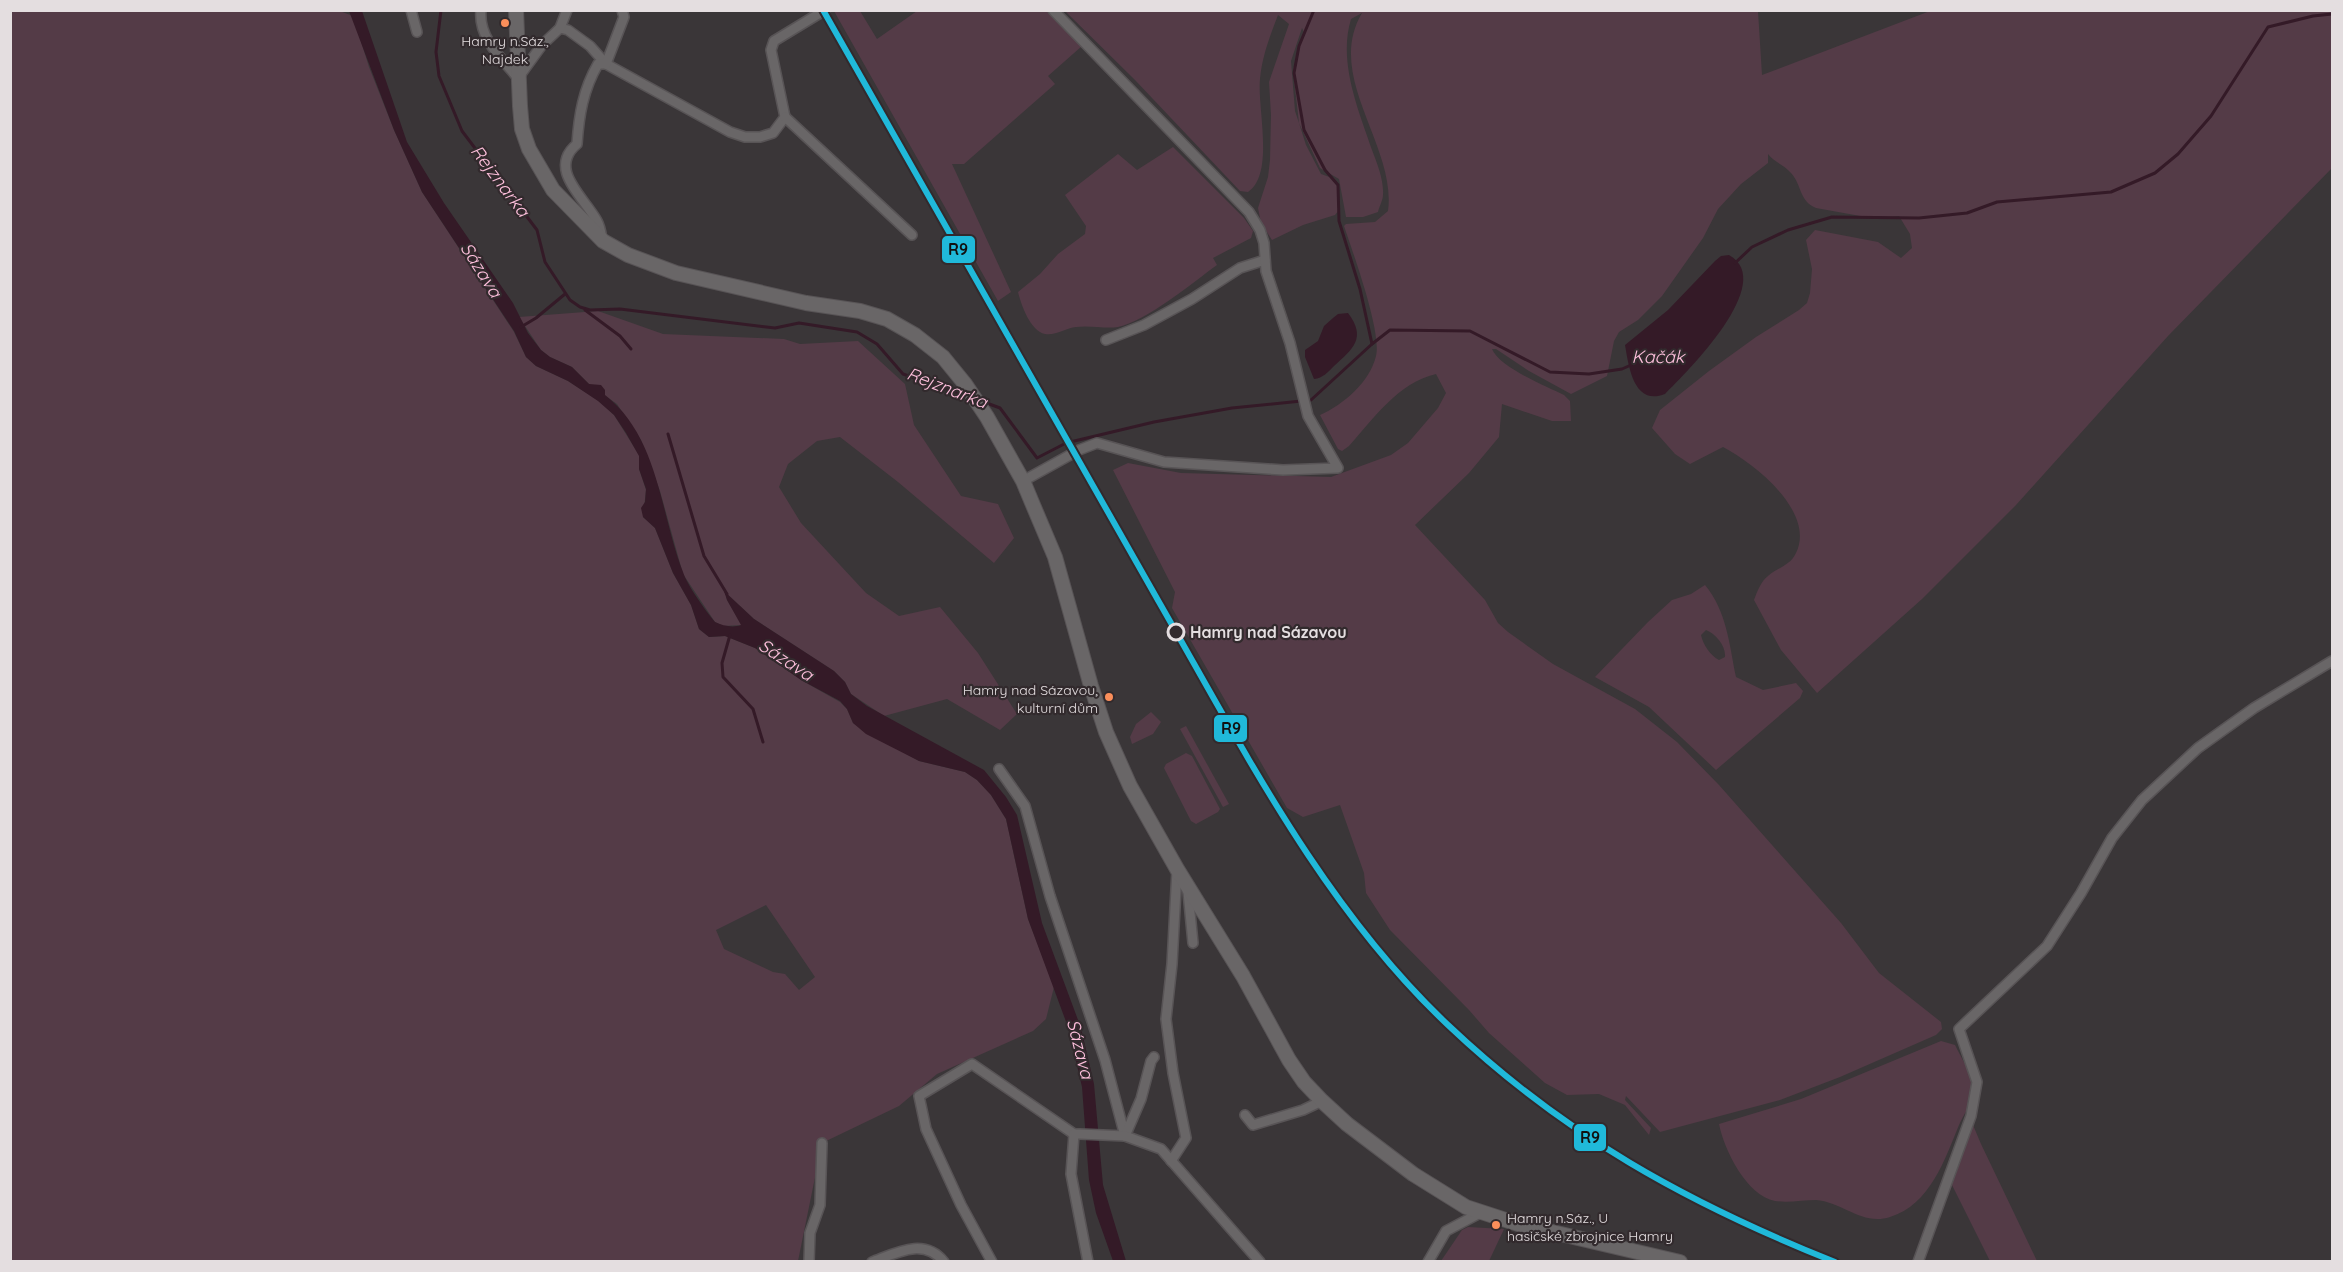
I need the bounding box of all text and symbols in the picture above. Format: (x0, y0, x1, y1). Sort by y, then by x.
marker: Hamry n.Sáz., Najdek (499, 17, 511, 29)
place label: Hamry n.Sáz., Najdek (461, 32, 549, 68)
water label: Rejznarka (466, 140, 536, 222)
line badge: R9 (941, 235, 976, 264)
water label: Sázava (456, 238, 508, 303)
text: R9 (948, 239, 968, 259)
water label: Kačák (1632, 345, 1686, 368)
water label: Rejznarka (904, 362, 992, 414)
place label: Hamry nad Sázavou (1190, 622, 1347, 642)
marker: Hamry nad Sázavou (1167, 623, 1185, 641)
water label: Sázava (755, 633, 819, 686)
place label: Hamry nad Sázavou, kulturní dům (963, 681, 1098, 717)
marker: Hamry nad Sázavou, kulturní dům (1103, 691, 1115, 703)
line badge: R9 (1213, 714, 1248, 743)
text: R9 (1221, 718, 1241, 738)
water label: Sázava (1062, 1017, 1099, 1082)
line badge: R9 (1573, 1123, 1607, 1152)
text: R9 (1580, 1127, 1600, 1147)
place label: Hamry n.Sáz., U hasičské zbrojnice Hamry (1507, 1209, 1673, 1245)
marker: Hamry n.Sáz., U hasičské zbrojnice Hamry (1490, 1219, 1502, 1231)

